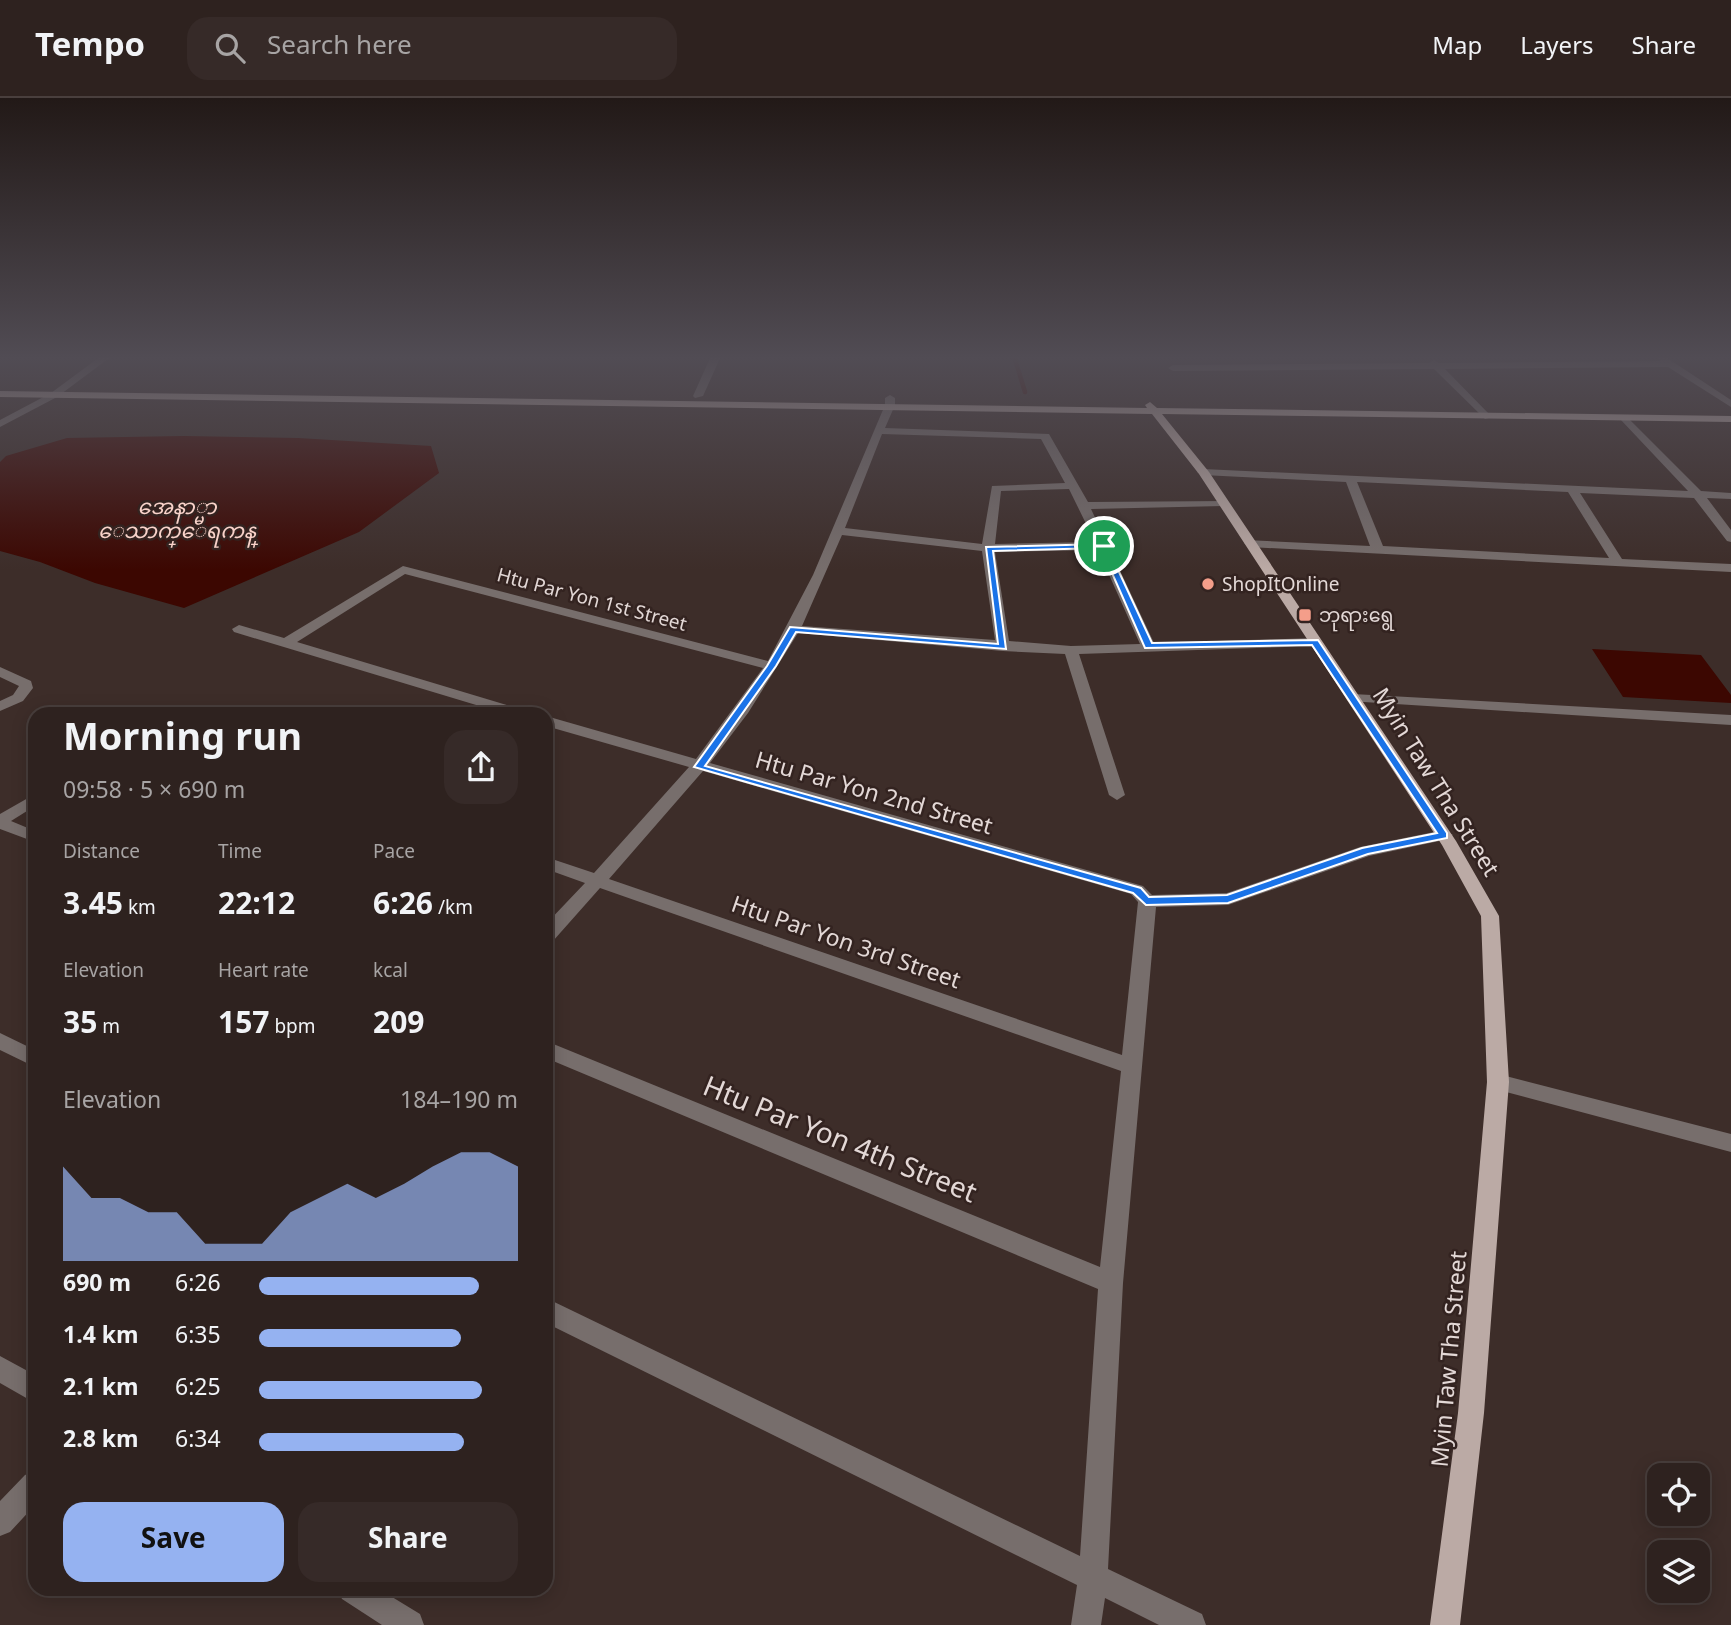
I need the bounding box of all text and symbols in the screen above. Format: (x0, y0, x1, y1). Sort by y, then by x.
text: Tempo (35, 12, 145, 84)
search box (187, 17, 677, 80)
text: Search here (267, 20, 412, 76)
text: Map (1432, 22, 1482, 75)
text: Layers (1520, 22, 1594, 75)
text: Share (1632, 22, 1696, 75)
icon: search (211, 29, 249, 67)
water label: အေနာ္မာ ေသာက္ေရကန္ (98, 486, 259, 556)
pin (1074, 516, 1134, 576)
icon: arrive (1085, 527, 1123, 565)
street label: Htu Par Yon 1st Street (492, 556, 691, 647)
place label: ShopItOnline (1222, 566, 1340, 607)
marker: ShopItOnline (1200, 576, 1216, 592)
place label: ဘုရားရွေ (1319, 597, 1394, 638)
marker: ဘုရားရွေ (1297, 607, 1313, 623)
street label: Myin Taw Tha Street (1355, 678, 1512, 889)
text: Morning run (63, 700, 302, 783)
button: share (444, 730, 518, 804)
street label: Htu Par Yon 2nd Street (748, 738, 998, 854)
text: 09:58 · 5 × 690 m (63, 768, 245, 818)
text: Distance (63, 833, 140, 874)
text: Time (218, 833, 262, 874)
text: Pace (373, 833, 415, 874)
text: 3.45 (63, 874, 123, 940)
text: 22:12 (218, 874, 295, 940)
text: 6:26 (373, 874, 433, 940)
street label: Htu Par Yon 3rd Street (723, 882, 967, 1008)
text: km (123, 889, 156, 930)
text: /km (433, 889, 473, 930)
text: Elevation (63, 952, 144, 993)
text: Heart rate (218, 952, 309, 993)
text: kcal (373, 952, 408, 993)
text: 35 (63, 993, 97, 1059)
text: 157 (218, 993, 269, 1059)
text: 209 (373, 993, 424, 1059)
text: m (97, 1008, 120, 1049)
text: bpm (269, 1008, 316, 1049)
street label: Htu Par Yon 4th Street (692, 1059, 985, 1225)
text: Elevation (63, 1078, 161, 1128)
text: 184–190 m (400, 1078, 518, 1128)
street label: Myin Taw Tha Street (1418, 1249, 1486, 1469)
text: 690 m (63, 1261, 131, 1311)
text: 6:26 (175, 1261, 221, 1311)
text: 1.4 km (63, 1313, 139, 1363)
text: 6:35 (175, 1313, 221, 1363)
text: 2.1 km (63, 1365, 139, 1415)
text: 6:25 (175, 1365, 221, 1415)
text: 2.8 km (63, 1417, 139, 1467)
text: 6:34 (175, 1417, 221, 1467)
map controls (1647, 1463, 1710, 1603)
button: locate (1647, 1463, 1710, 1526)
button: Save (63, 1502, 284, 1582)
button: Share (298, 1502, 518, 1582)
button: layers (1647, 1540, 1710, 1603)

